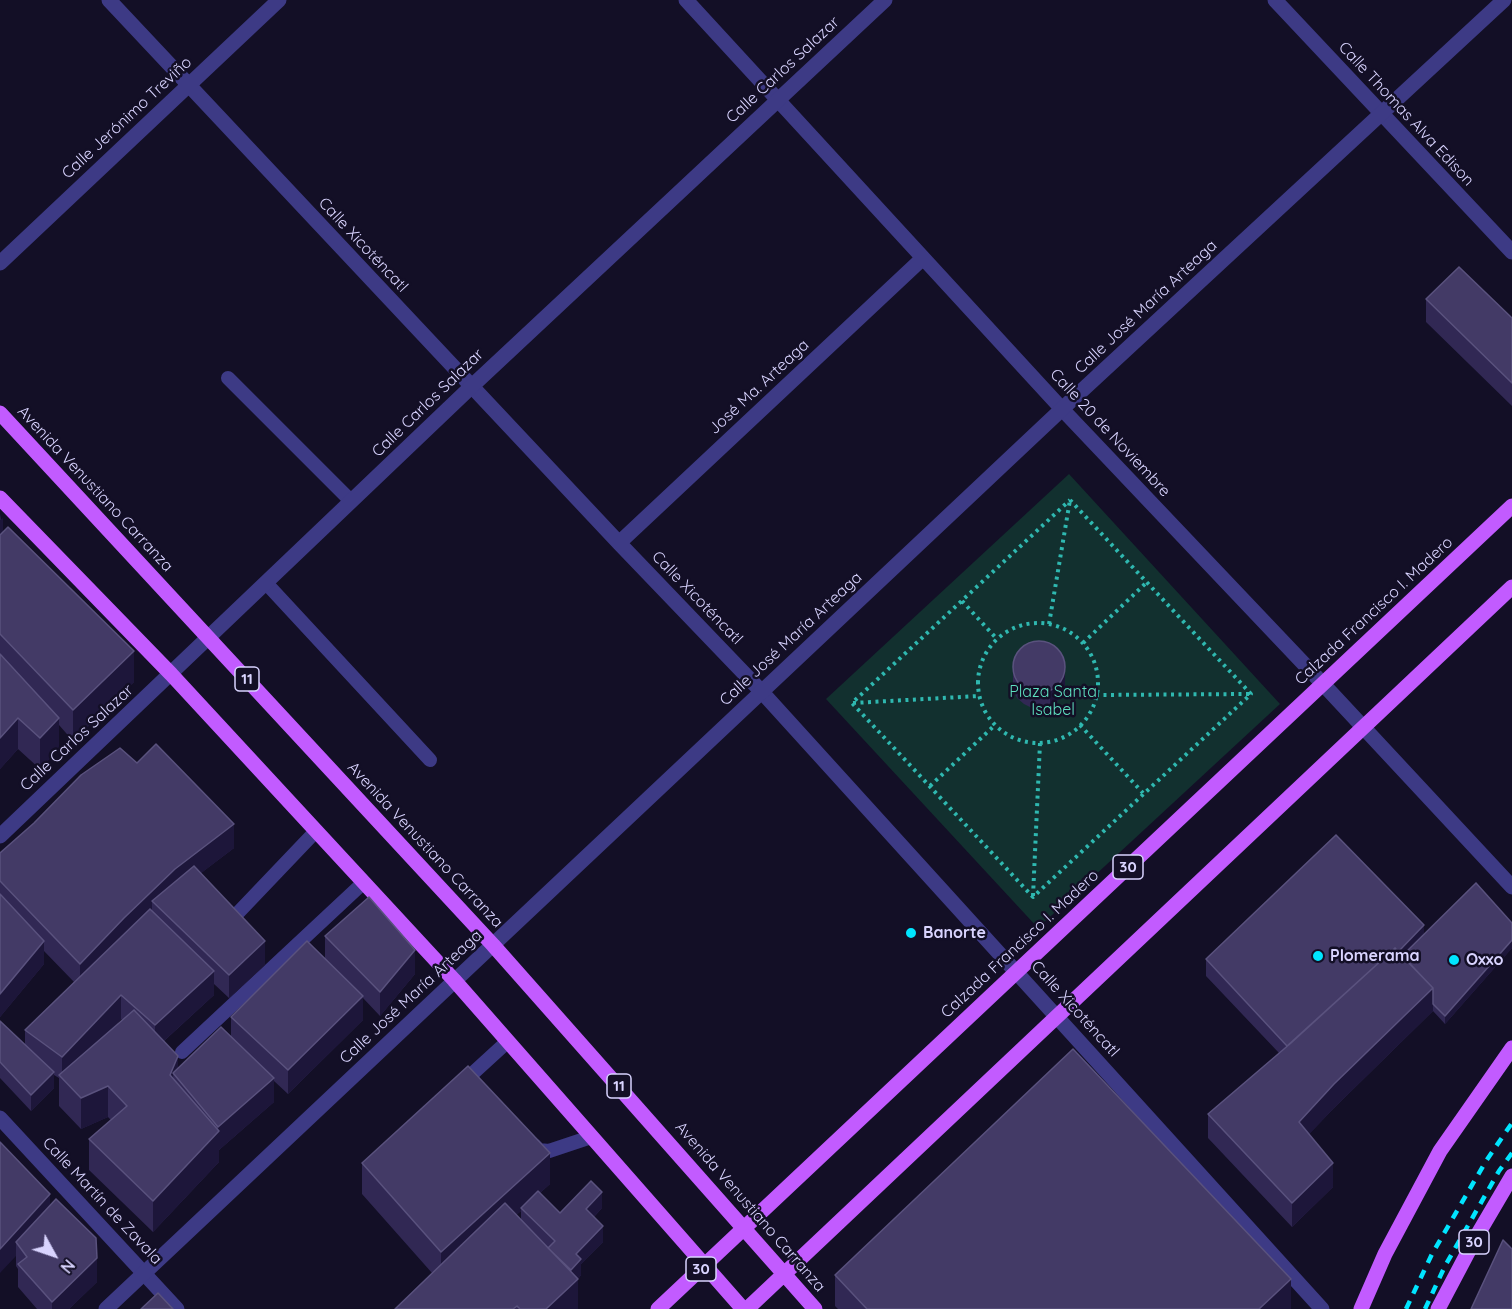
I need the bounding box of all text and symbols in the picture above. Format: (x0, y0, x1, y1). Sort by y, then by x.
street label: Calle Carlos Salazar (722, 13, 844, 127)
street label: Calle Thomas Alva Edison (1334, 38, 1478, 190)
street label: Calle Jerónimo Treviño (58, 53, 196, 183)
street label: Calle Xicoténcatl (314, 194, 412, 296)
street label: Calle José María Arteaga (1071, 236, 1221, 378)
street label: José Ma. Arteaga (705, 336, 813, 438)
street label: Calle Carlos Salazar (368, 345, 488, 461)
street label: Calle 20 de Noviembre (1046, 365, 1174, 501)
street label: Avenida Venustiano Carranza (13, 402, 177, 576)
street label: Calzada Francisco I. Madero (1291, 533, 1457, 689)
street label: Calle Xicoténcatl (648, 547, 746, 649)
street label: Calle José María Arteaga (716, 568, 866, 710)
road number: 11 (235, 667, 259, 691)
street label: Calle Carlos Salazar (16, 681, 138, 795)
park label: Plaza Santa Isabel (1009, 682, 1097, 720)
street label: Avenida Venustiano Carranza (343, 758, 507, 932)
road number: 30 (1113, 855, 1143, 879)
street label: Calzada Francisco I. Madero (937, 866, 1103, 1022)
place label: Banorte (923, 923, 986, 943)
street label: Calle José María Arteaga (336, 926, 486, 1068)
marker: Banorte (904, 926, 918, 940)
place label: Plomerama (1330, 946, 1420, 966)
marker: Plomerama (1311, 949, 1325, 963)
place label: Oxxo (1466, 950, 1504, 970)
marker: Oxxo (1447, 953, 1461, 967)
street label: Calle Xicoténcatl (1027, 957, 1123, 1061)
road number: 11 (607, 1074, 631, 1098)
street label: Avenida Venustiano Carranza (671, 1118, 829, 1296)
street label: Calle Martín de Zavala (38, 1133, 166, 1269)
north arrow (24, 1225, 84, 1285)
road number: 30 (1459, 1230, 1489, 1254)
text: N (56, 1256, 79, 1277)
road number: 30 (686, 1257, 716, 1281)

